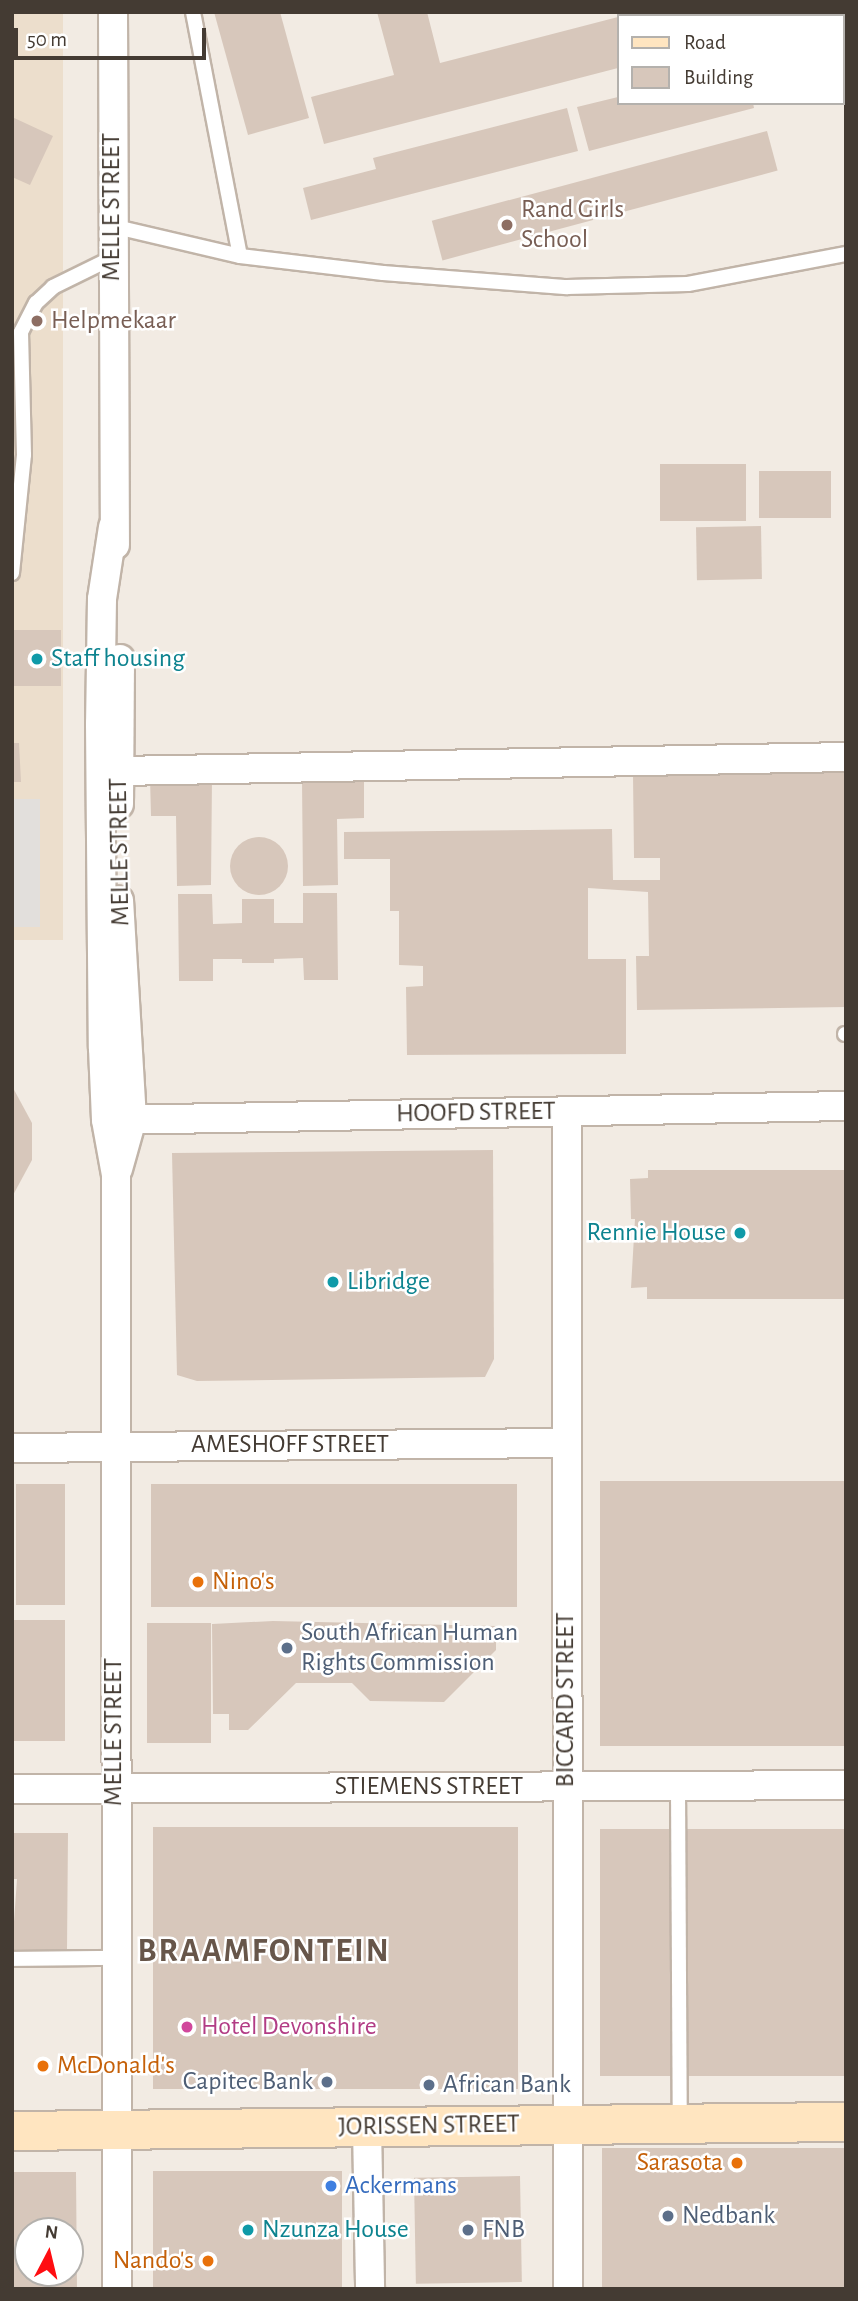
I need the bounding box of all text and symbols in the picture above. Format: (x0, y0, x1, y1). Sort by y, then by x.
scale bar (18, 14, 210, 58)
legend (616, 14, 844, 105)
text: 50 m (27, 29, 67, 50)
text: Road (684, 32, 726, 53)
text: Building (684, 67, 753, 88)
street label: MELLE STREET (96, 133, 128, 281)
place label: Rand Girls School (521, 194, 624, 256)
marker: Rand Girls School (499, 217, 515, 233)
place label: Helpmekaar (51, 305, 176, 337)
marker: Helpmekaar (29, 313, 45, 329)
place label: Staff housing (51, 643, 185, 675)
marker: Staff housing (29, 651, 45, 667)
street label: MELLE STREET (103, 778, 137, 926)
street label: HOOFD STREET (396, 1096, 556, 1130)
place label: Rennie House (586, 1217, 726, 1249)
marker: Rennie House (732, 1225, 748, 1241)
place label: Libridge (347, 1266, 430, 1298)
marker: Libridge (325, 1274, 341, 1290)
street label: AMESHOFF STREET (191, 1429, 389, 1461)
place label: Nino's (212, 1566, 275, 1598)
marker: Nino's (190, 1574, 206, 1590)
street label: BICCARD STREET (550, 1613, 582, 1787)
place label: South African Human Rights Commission (301, 1617, 518, 1678)
marker: South African Human Rights Commission (279, 1640, 295, 1656)
street label: MELLE STREET (98, 1658, 130, 1806)
street label: STIEMENS STREET (335, 1771, 523, 1803)
district label: BRAAMFONTEIN (139, 1932, 389, 1972)
place label: Hotel Devonshire (201, 2011, 377, 2043)
marker: Hotel Devonshire (179, 2019, 195, 2035)
place label: McDonald's (57, 2050, 175, 2082)
marker: McDonald's (35, 2058, 51, 2074)
place label: Capitec Bank (183, 2066, 313, 2098)
place label: African Bank (443, 2069, 571, 2101)
marker: Capitec Bank (319, 2074, 335, 2090)
marker: African Bank (421, 2077, 437, 2093)
street label: JORISSEN STREET (338, 2109, 520, 2143)
place label: Sarasota (637, 2147, 723, 2179)
marker: Sarasota (729, 2155, 745, 2171)
place label: Ackermans (345, 2170, 457, 2202)
marker: Ackermans (323, 2178, 339, 2194)
place label: Nedbank (682, 2200, 775, 2232)
marker: Nedbank (660, 2208, 676, 2224)
place label: Nzunza House (262, 2214, 409, 2246)
place label: FNB (482, 2214, 525, 2246)
north arrow (14, 2217, 84, 2287)
text: N (44, 2222, 59, 2243)
marker: Nzunza House (240, 2222, 256, 2238)
marker: FNB (460, 2222, 476, 2238)
place label: Nando's (113, 2245, 194, 2277)
marker: Nando's (200, 2253, 216, 2269)

